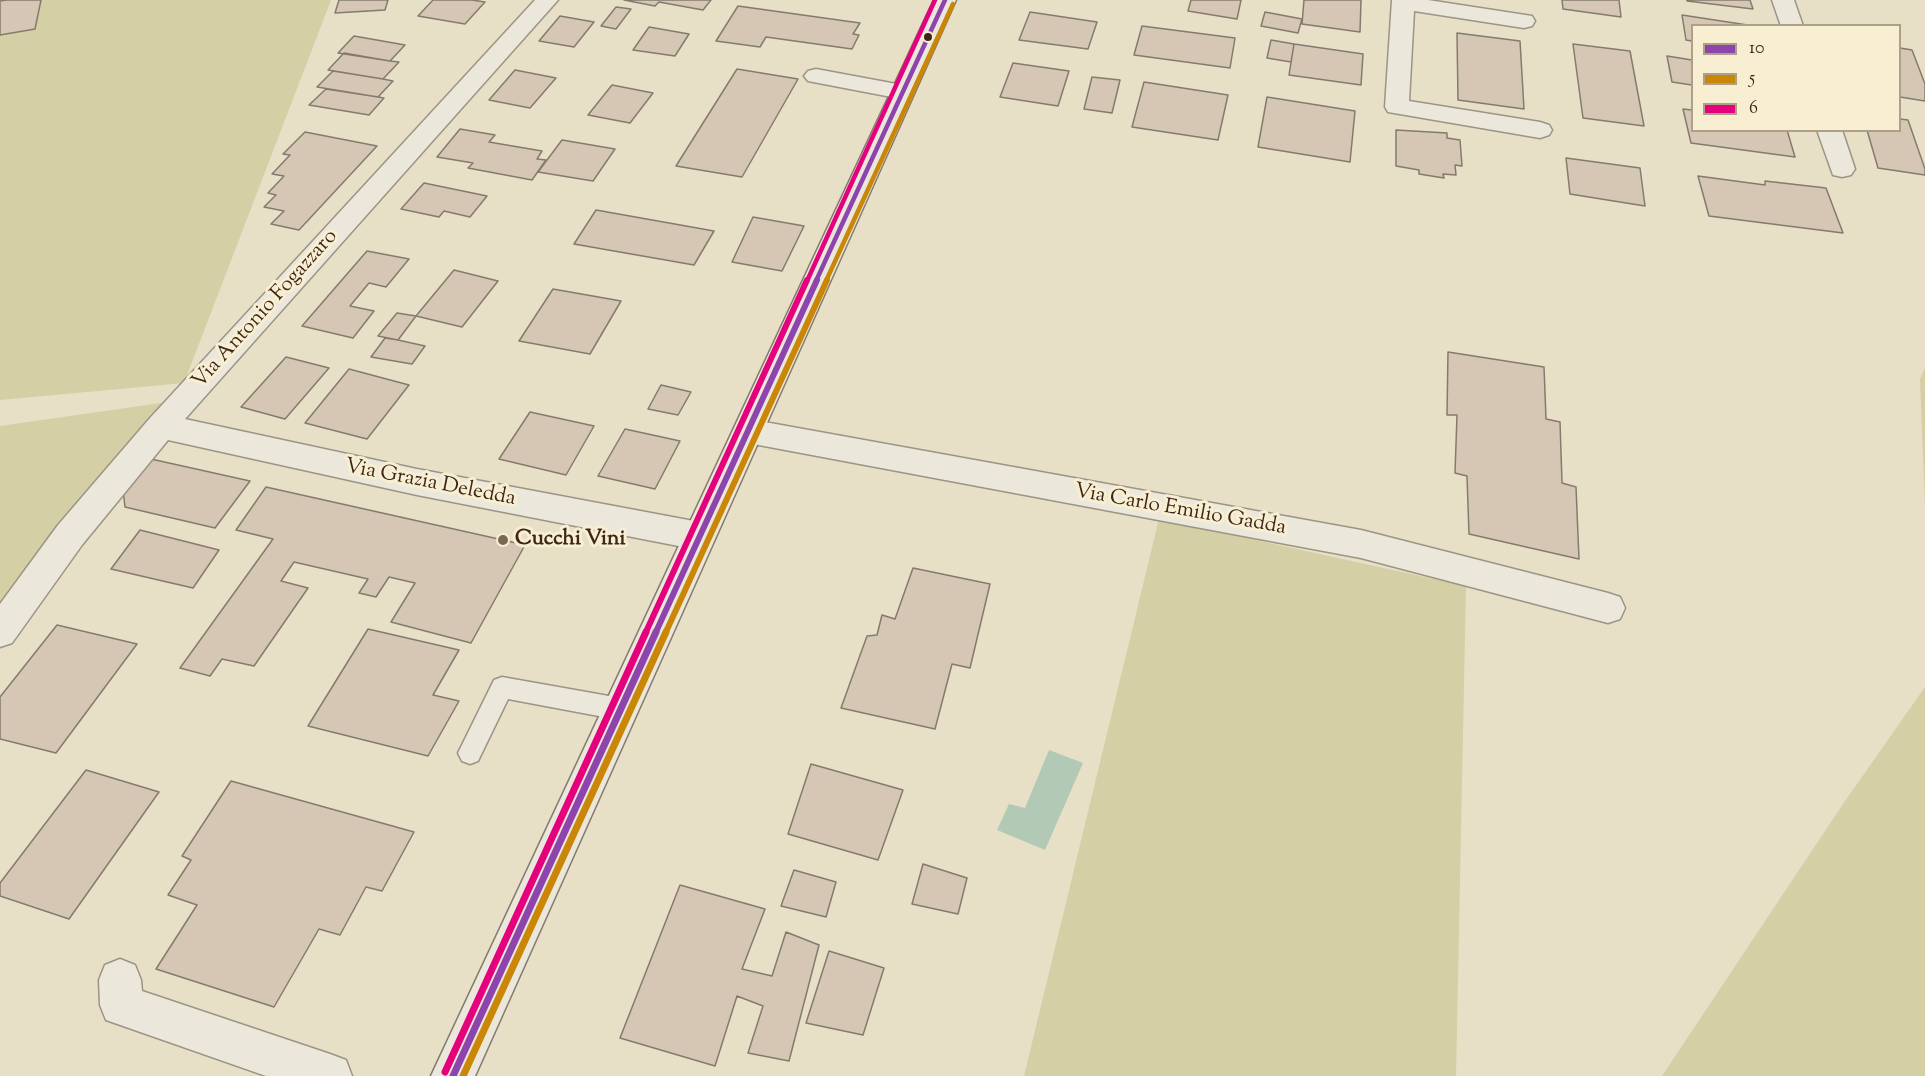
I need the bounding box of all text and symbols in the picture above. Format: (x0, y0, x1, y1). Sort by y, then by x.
legend (1691, 24, 1901, 132)
unlabelled marker (922, 31, 934, 43)
text: 10 (1749, 36, 1764, 62)
text: 5 (1749, 66, 1755, 92)
text: 6 (1749, 96, 1758, 122)
street label: Via Antonio Fogazzaro (188, 225, 344, 395)
street label: Via Grazia Deledda (342, 455, 518, 513)
street label: Via Carlo Emilio Gadda (1072, 480, 1288, 542)
place label: Cucchi Vini (515, 527, 625, 553)
marker: Cucchi Vini (496, 533, 510, 547)

